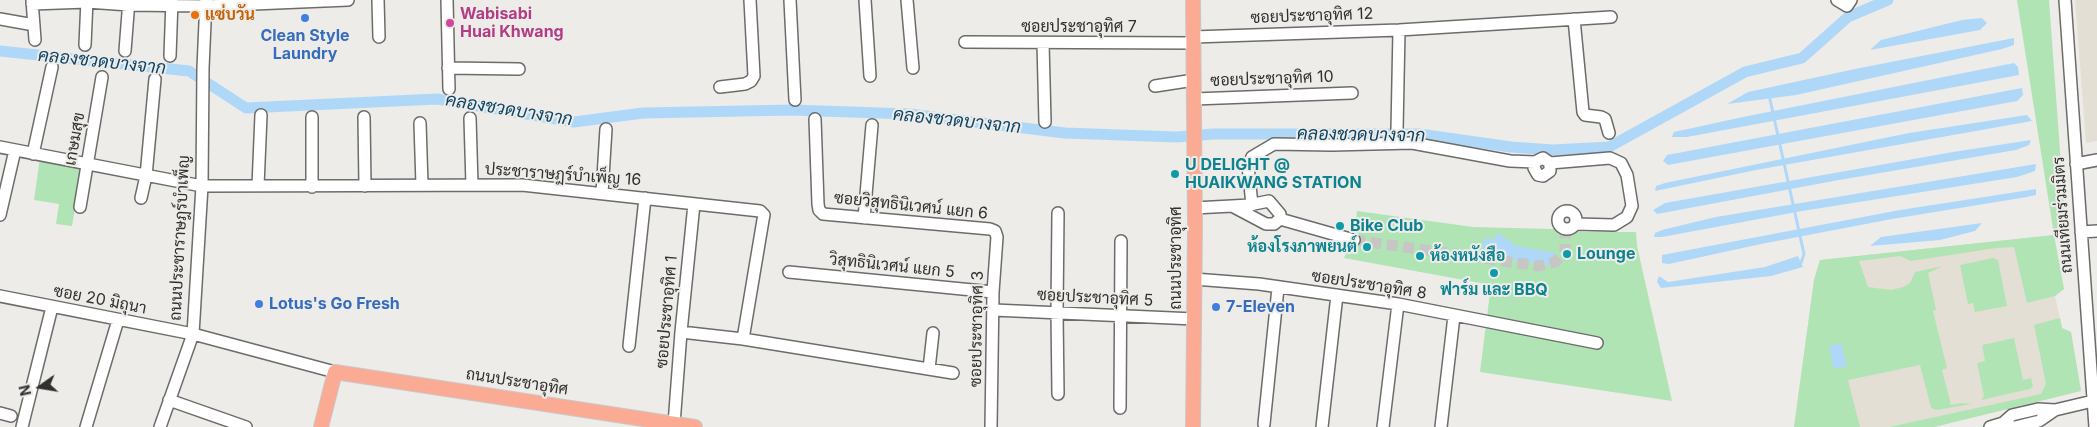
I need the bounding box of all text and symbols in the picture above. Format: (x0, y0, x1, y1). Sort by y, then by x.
place label: Wabisabi Huai Khwang (460, 4, 564, 42)
street label: ซอยประชาอุทิศ 12 (1250, 4, 1374, 28)
place label: แซ่บวัน (205, 5, 255, 25)
marker: แซ่บวัน (189, 9, 201, 21)
marker: Clean Style Laundry (299, 12, 311, 24)
marker: Wabisabi Huai Khwang (444, 17, 456, 29)
street label: ซอยประชาอุทิศ 7 (1021, 17, 1137, 37)
place label: Clean Style Laundry (260, 26, 350, 64)
water label: คลองชวดบางจาก (37, 45, 167, 79)
street label: ซอยประชาอุทิศ 10 (1210, 67, 1334, 91)
water label: คลองชวดบางจาก (444, 89, 574, 131)
water label: คลองชวดบางจาก (892, 104, 1022, 138)
street label: เกษมสุข (61, 111, 89, 167)
water label: คลองชวดบางจาก (1297, 123, 1425, 147)
street label: ถนนประชาราษฎร์บำเพ็ญ (166, 155, 194, 321)
place label: U DELIGHT @ HUAIKWANG STATION (1185, 155, 1362, 193)
street label: ถนนเทียมร่วมมิตร (2049, 156, 2077, 274)
street label: ประชาราษฎร์บำเพ็ญ 16 (484, 160, 642, 190)
marker: U DELIGHT @ HUAIKWANG STATION (1169, 168, 1181, 180)
street label: ซอยวิสุทธินิเวศน์ แยก 6 (833, 188, 989, 224)
street label: ถนนประชาอุทิศ (1166, 206, 1186, 310)
place label: Bike Club (1350, 216, 1423, 236)
marker: Bike Club (1334, 220, 1346, 232)
place label: ห้องโรงภาพยนต์ (1247, 237, 1357, 257)
marker: ห้องโรงภาพยนต์ (1361, 241, 1373, 253)
place label: Lounge (1577, 244, 1635, 264)
place label: ห้องหนังสือ (1430, 246, 1505, 266)
marker: Lounge (1561, 248, 1573, 260)
street label: วิสุทธินิเวศน์ แยก 5 (828, 250, 956, 282)
marker: ห้องหนังสือ (1414, 250, 1426, 262)
street label: ซอยประชาอุทิศ 1 (653, 255, 681, 369)
street label: ซอยประชาอุทิศ 8 (1310, 266, 1428, 304)
marker: ฟาร์ม และ BBQ (1488, 267, 1500, 279)
street label: ซอยประชาอุทิศ 3 (966, 271, 988, 387)
place label: ฟาร์ม และ BBQ (1440, 280, 1548, 300)
street label: ซอย 20 มิถุนา (52, 282, 148, 318)
street label: ซอยประชาอุทิศ 5 (1036, 285, 1154, 311)
place label: Lotus's Go Fresh (269, 294, 400, 314)
place label: 7-Eleven (1226, 297, 1295, 317)
marker: Lotus's Go Fresh (253, 298, 265, 310)
marker: 7-Eleven (1210, 301, 1222, 313)
north arrow (15, 362, 65, 412)
street label: ถนนประชาอุทิศ (464, 364, 570, 400)
text: N (15, 383, 34, 398)

